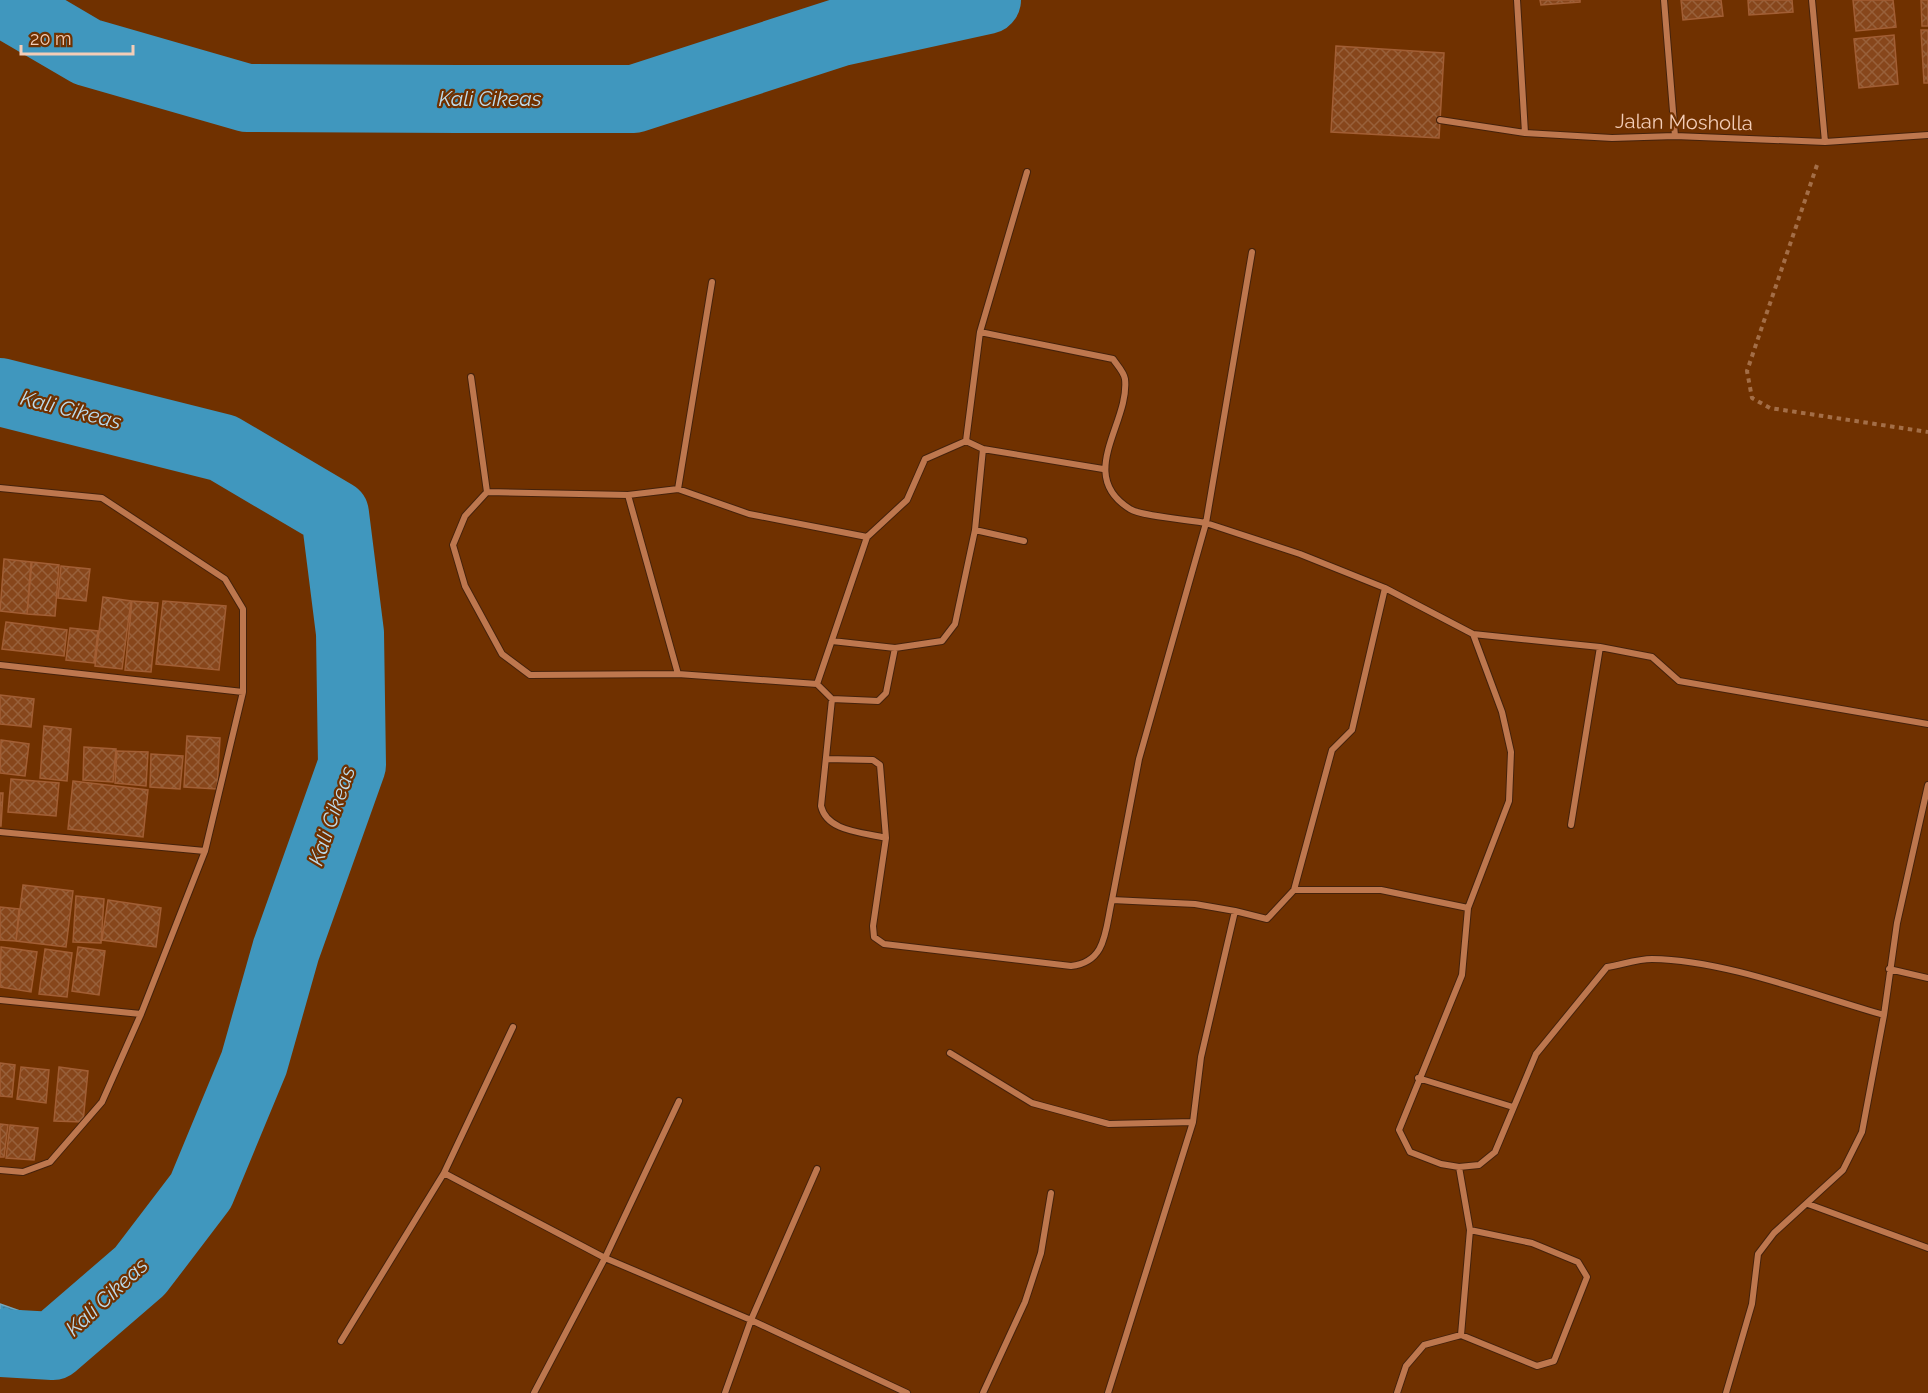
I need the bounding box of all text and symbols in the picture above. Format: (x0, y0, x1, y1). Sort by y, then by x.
scale bar (21, 18, 134, 56)
text: 20 m (30, 28, 72, 49)
water label: Kali Cikeas (438, 86, 542, 111)
street label: Jalan Mosholla (1615, 109, 1753, 135)
water label: Kali Cikeas (18, 385, 124, 434)
water label: Kali Cikeas (303, 763, 360, 869)
water label: Kali Cikeas (60, 1252, 153, 1341)

